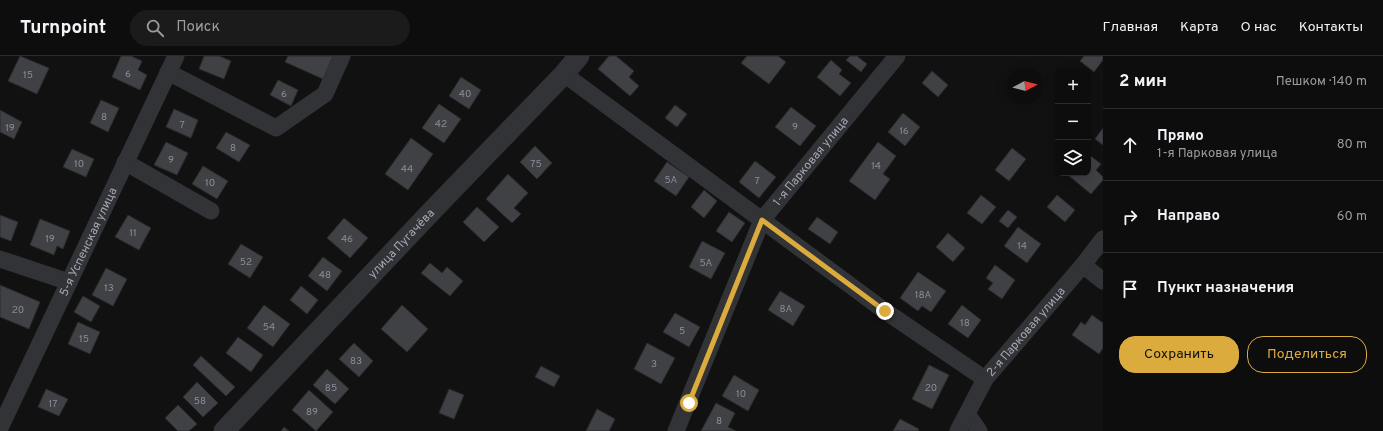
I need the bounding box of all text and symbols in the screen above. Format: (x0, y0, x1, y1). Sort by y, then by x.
search box (130, 10, 410, 46)
text: Turnpoint (20, 16, 106, 40)
icon: search (144, 17, 166, 39)
text: Поиск (176, 18, 220, 37)
text: Главная (1103, 19, 1158, 36)
text: Карта (1180, 19, 1218, 36)
text: О нас (1240, 19, 1277, 36)
text: Контакты (1299, 19, 1363, 36)
house number: 6 (125, 68, 131, 81)
north arrow (1007, 68, 1043, 104)
map controls (1055, 68, 1091, 176)
button: + (1055, 68, 1091, 104)
house number: 15 (23, 69, 33, 82)
text: 2 мин (1119, 71, 1167, 93)
text: Пешком · 140 m (1276, 74, 1367, 90)
house number: 6 (281, 88, 287, 101)
house number: 40 (459, 88, 471, 101)
button: − (1055, 104, 1091, 140)
house number: 8 (101, 111, 107, 124)
street label: 1-я Парковая улица (770, 114, 853, 210)
house number: 42 (435, 118, 447, 131)
house number: 7 (179, 119, 185, 132)
house number: 9 (792, 121, 798, 134)
house number: 19 (5, 122, 15, 135)
house number: 16 (899, 125, 909, 138)
text: Прямо (1157, 127, 1204, 146)
icon: ahead (1119, 134, 1141, 156)
text: 80 m (1337, 137, 1367, 153)
button: layers (1055, 140, 1091, 176)
house number: 8 (230, 142, 236, 155)
text: 1-я Парковая улица (1157, 146, 1277, 162)
house number: 9 (168, 154, 174, 167)
house number: 10 (74, 158, 84, 171)
house number: 75 (530, 158, 542, 171)
house number: 14 (871, 160, 881, 173)
house number: 44 (401, 163, 413, 176)
house number: 5А (665, 174, 678, 187)
house number: 7 (754, 175, 760, 188)
house number: 10 (205, 177, 215, 190)
street label: 5-я Успенская улица (56, 185, 122, 299)
street label: улица Пугачёва (365, 206, 439, 282)
icon: right (1119, 206, 1141, 228)
text: Направо (1157, 207, 1220, 226)
text: 60 m (1337, 209, 1367, 225)
house number: 11 (129, 227, 137, 240)
house number: 19 (45, 233, 55, 246)
house number: 46 (341, 233, 353, 246)
house number: 14 (1017, 240, 1027, 253)
house number: 52 (240, 256, 252, 269)
house number: 5А (700, 257, 713, 270)
house number: 48 (319, 269, 331, 282)
icon: arrive (1119, 278, 1141, 300)
text: Пункт назначения (1157, 279, 1294, 298)
house number: 13 (104, 282, 114, 295)
street label: 2-я Парковая улица (983, 284, 1070, 381)
house number: 18А (915, 289, 931, 302)
route end (876, 302, 894, 320)
house number: 8А (780, 303, 793, 316)
house number: 20 (12, 304, 24, 317)
house number: 18 (960, 317, 970, 330)
house number: 54 (263, 321, 275, 334)
house number: 5 (679, 325, 685, 338)
house number: 15 (79, 333, 89, 346)
button: Сохранить (1119, 336, 1239, 373)
button: Поделиться (1247, 336, 1367, 373)
house number: 83 (350, 355, 362, 368)
house number: 3 (651, 358, 657, 371)
house number: 85 (325, 382, 337, 395)
house number: 20 (925, 382, 937, 395)
house number: 10 (736, 388, 746, 401)
route start (680, 394, 698, 412)
house number: 58 (194, 395, 206, 408)
house number: 17 (49, 398, 57, 411)
house number: 89 (306, 406, 318, 419)
house number: 8 (716, 415, 722, 428)

